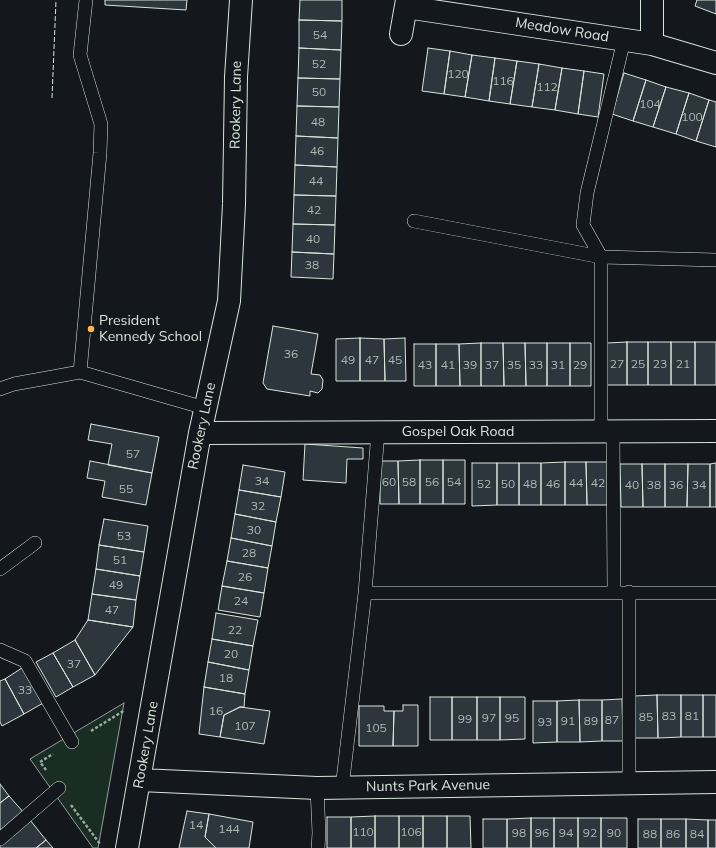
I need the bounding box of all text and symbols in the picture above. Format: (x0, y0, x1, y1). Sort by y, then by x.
street label: Meadow Road (514, 14, 610, 46)
house number: 54 (313, 28, 327, 42)
house number: 52 (312, 57, 326, 71)
street label: Rookery Lane (227, 61, 245, 149)
house number: 120 (447, 67, 469, 81)
house number: 116 (492, 74, 514, 88)
house number: 112 (536, 80, 558, 94)
house number: 50 (312, 85, 326, 99)
house number: 104 (639, 97, 661, 111)
house number: 100 (681, 110, 703, 124)
house number: 48 (311, 115, 325, 129)
house number: 46 (310, 144, 324, 158)
house number: 44 (309, 174, 323, 188)
house number: 42 (307, 203, 321, 217)
house number: 40 (306, 232, 320, 246)
house number: 38 (305, 258, 319, 272)
place label: President Kennedy School (99, 313, 202, 346)
marker: President Kennedy School (86, 324, 96, 334)
house number: 36 (284, 347, 298, 361)
house number: 49 (341, 353, 355, 367)
house number: 47 (365, 353, 379, 367)
house number: 45 (388, 353, 402, 367)
house number: 27 (610, 357, 624, 371)
house number: 25 (631, 357, 645, 371)
house number: 23 (653, 357, 667, 371)
house number: 21 (676, 357, 690, 371)
house number: 43 (418, 358, 432, 372)
house number: 41 (441, 358, 455, 372)
house number: 39 (463, 358, 477, 372)
house number: 37 (485, 358, 499, 372)
house number: 35 (507, 358, 521, 372)
house number: 33 (529, 358, 543, 372)
house number: 31 (551, 358, 565, 372)
house number: 29 (573, 358, 587, 372)
street label: Rookery Lane (185, 381, 219, 471)
street label: Gospel Oak Road (402, 424, 514, 440)
house number: 57 (126, 447, 140, 461)
house number: 34 (255, 474, 269, 488)
house number: 60 (382, 475, 396, 489)
house number: 58 (402, 475, 416, 489)
house number: 56 (425, 475, 439, 489)
house number: 54 (447, 475, 461, 489)
house number: 44 (569, 476, 583, 490)
house number: 42 (591, 476, 605, 490)
house number: 52 (477, 477, 491, 491)
house number: 50 (501, 477, 515, 491)
house number: 48 (523, 477, 537, 491)
house number: 46 (546, 477, 560, 491)
house number: 40 (625, 478, 639, 492)
house number: 38 (647, 478, 661, 492)
house number: 36 (669, 478, 683, 492)
house number: 34 (692, 478, 706, 492)
house number: 55 (119, 482, 133, 496)
house number: 32 (251, 499, 265, 513)
house number: 30 (247, 523, 261, 537)
house number: 53 (117, 529, 131, 543)
house number: 28 (242, 546, 256, 560)
house number: 51 (113, 553, 127, 567)
house number: 26 (238, 570, 252, 584)
house number: 49 (109, 578, 123, 592)
house number: 24 (234, 594, 248, 608)
house number: 47 (105, 603, 119, 617)
house number: 22 (228, 623, 242, 637)
house number: 20 (224, 647, 238, 661)
house number: 37 (67, 657, 81, 671)
house number: 18 (219, 671, 233, 685)
house number: 33 (18, 683, 32, 697)
street label: Rookery Lane (130, 700, 162, 790)
house number: 16 (209, 704, 223, 718)
house number: 83 (662, 709, 676, 723)
house number: 81 (685, 709, 699, 723)
house number: 85 (639, 710, 653, 724)
house number: 97 (482, 711, 496, 725)
house number: 95 (505, 711, 519, 725)
house number: 99 (458, 712, 472, 726)
house number: 87 (605, 713, 619, 727)
house number: 91 (561, 714, 575, 728)
house number: 89 (584, 714, 598, 728)
house number: 93 (538, 715, 552, 729)
house number: 107 (234, 719, 256, 733)
house number: 105 (365, 721, 387, 735)
street label: Nunts Park Avenue (366, 777, 490, 795)
house number: 14 (189, 818, 203, 832)
house number: 144 (218, 822, 240, 836)
house number: 110 (352, 825, 374, 839)
house number: 106 (400, 825, 422, 839)
house number: 98 (512, 826, 526, 840)
house number: 96 (535, 826, 549, 840)
house number: 94 (559, 826, 573, 840)
house number: 92 (583, 826, 597, 840)
house number: 90 (607, 826, 621, 840)
house number: 88 (643, 827, 657, 841)
house number: 86 (666, 827, 680, 841)
house number: 84 (690, 827, 704, 841)

